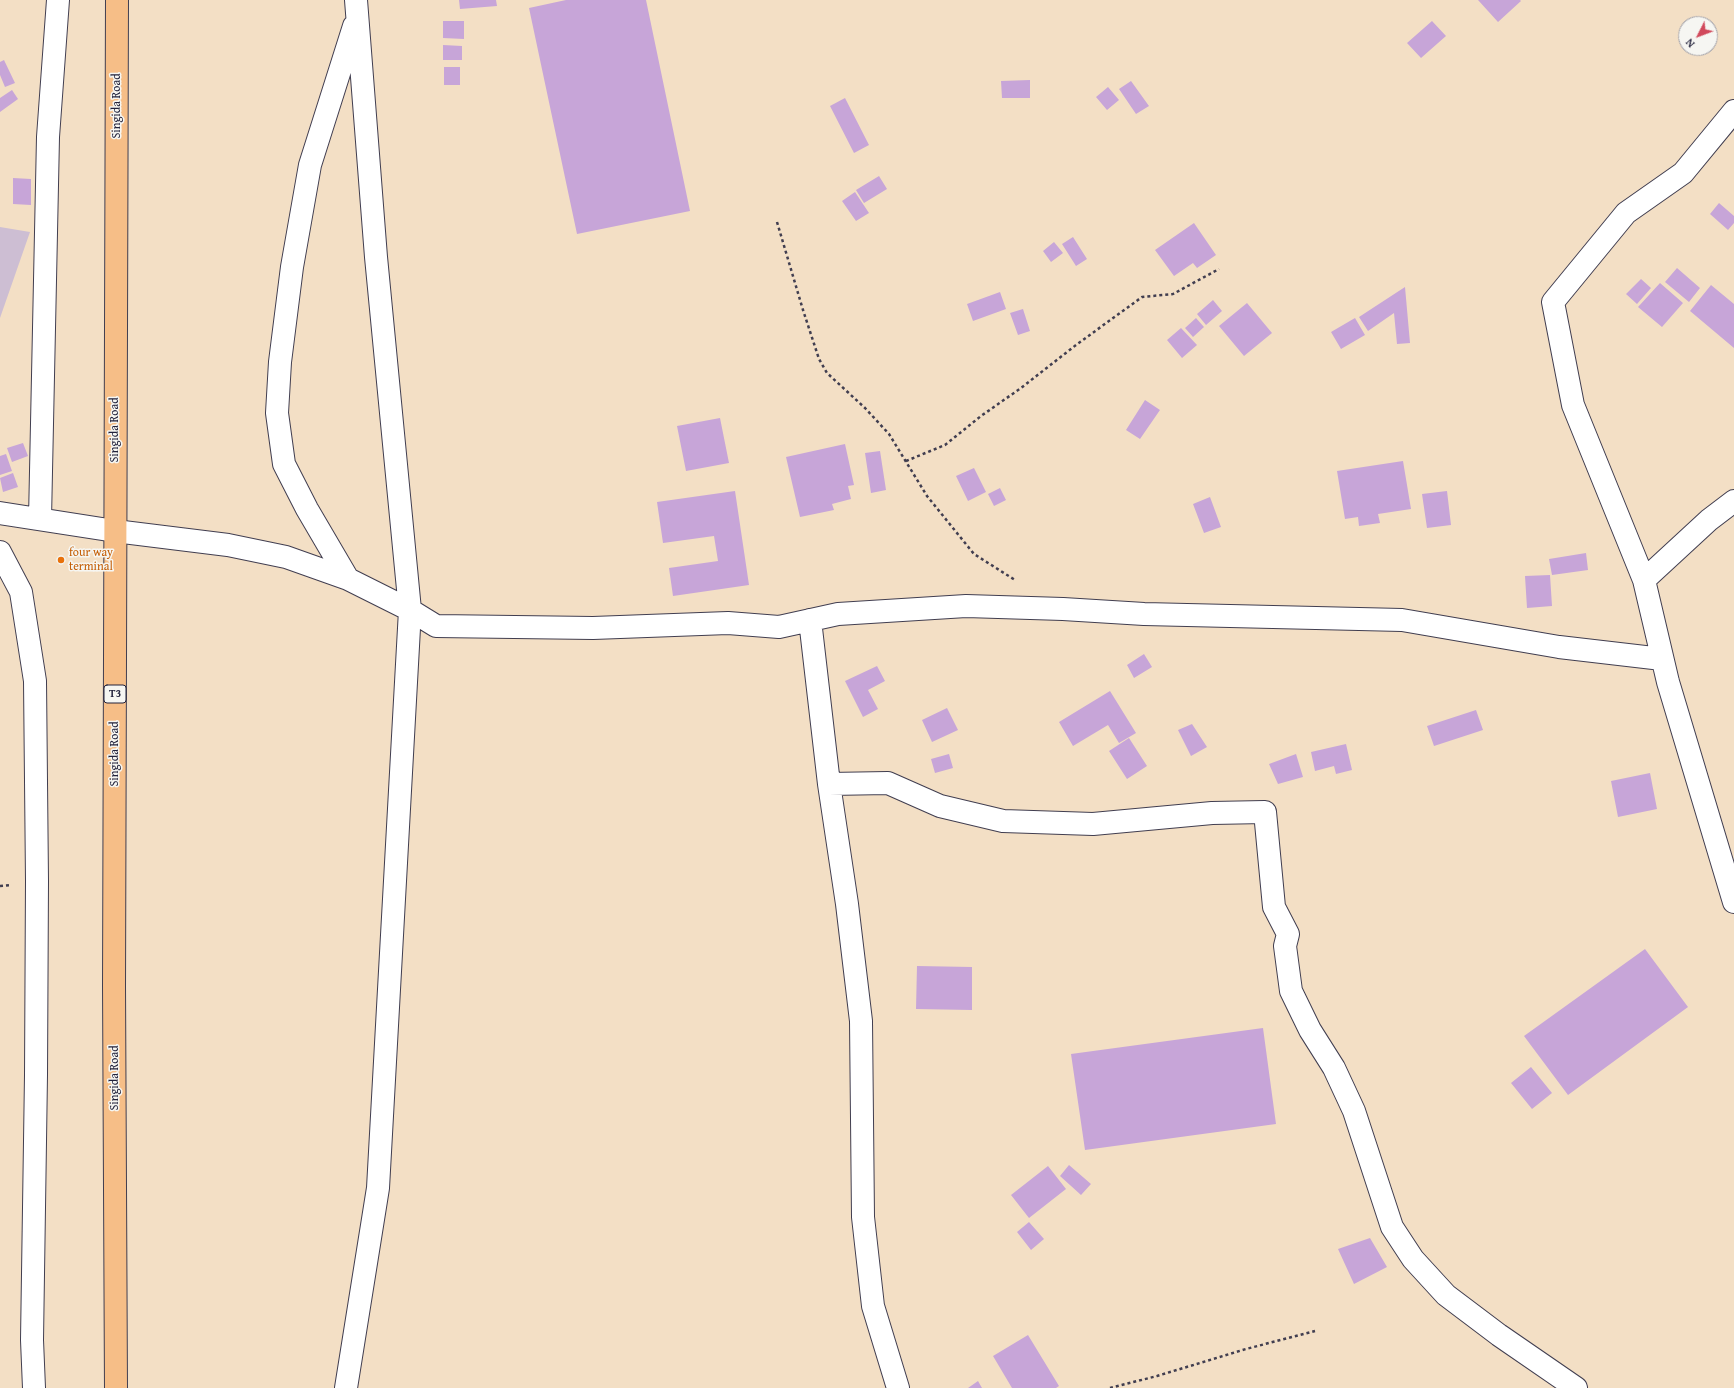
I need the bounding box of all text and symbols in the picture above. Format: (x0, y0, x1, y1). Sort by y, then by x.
north arrow (1678, 16, 1718, 56)
text: N (1681, 35, 1698, 51)
street label: Singida Road (110, 73, 124, 139)
street label: Singida Road (108, 397, 122, 463)
place label: four way terminal (69, 546, 113, 574)
marker: four way terminal (56, 555, 66, 565)
road number: T3 (104, 685, 126, 703)
street label: Singida Road (108, 721, 122, 787)
street label: Singida Road (108, 1045, 122, 1111)

